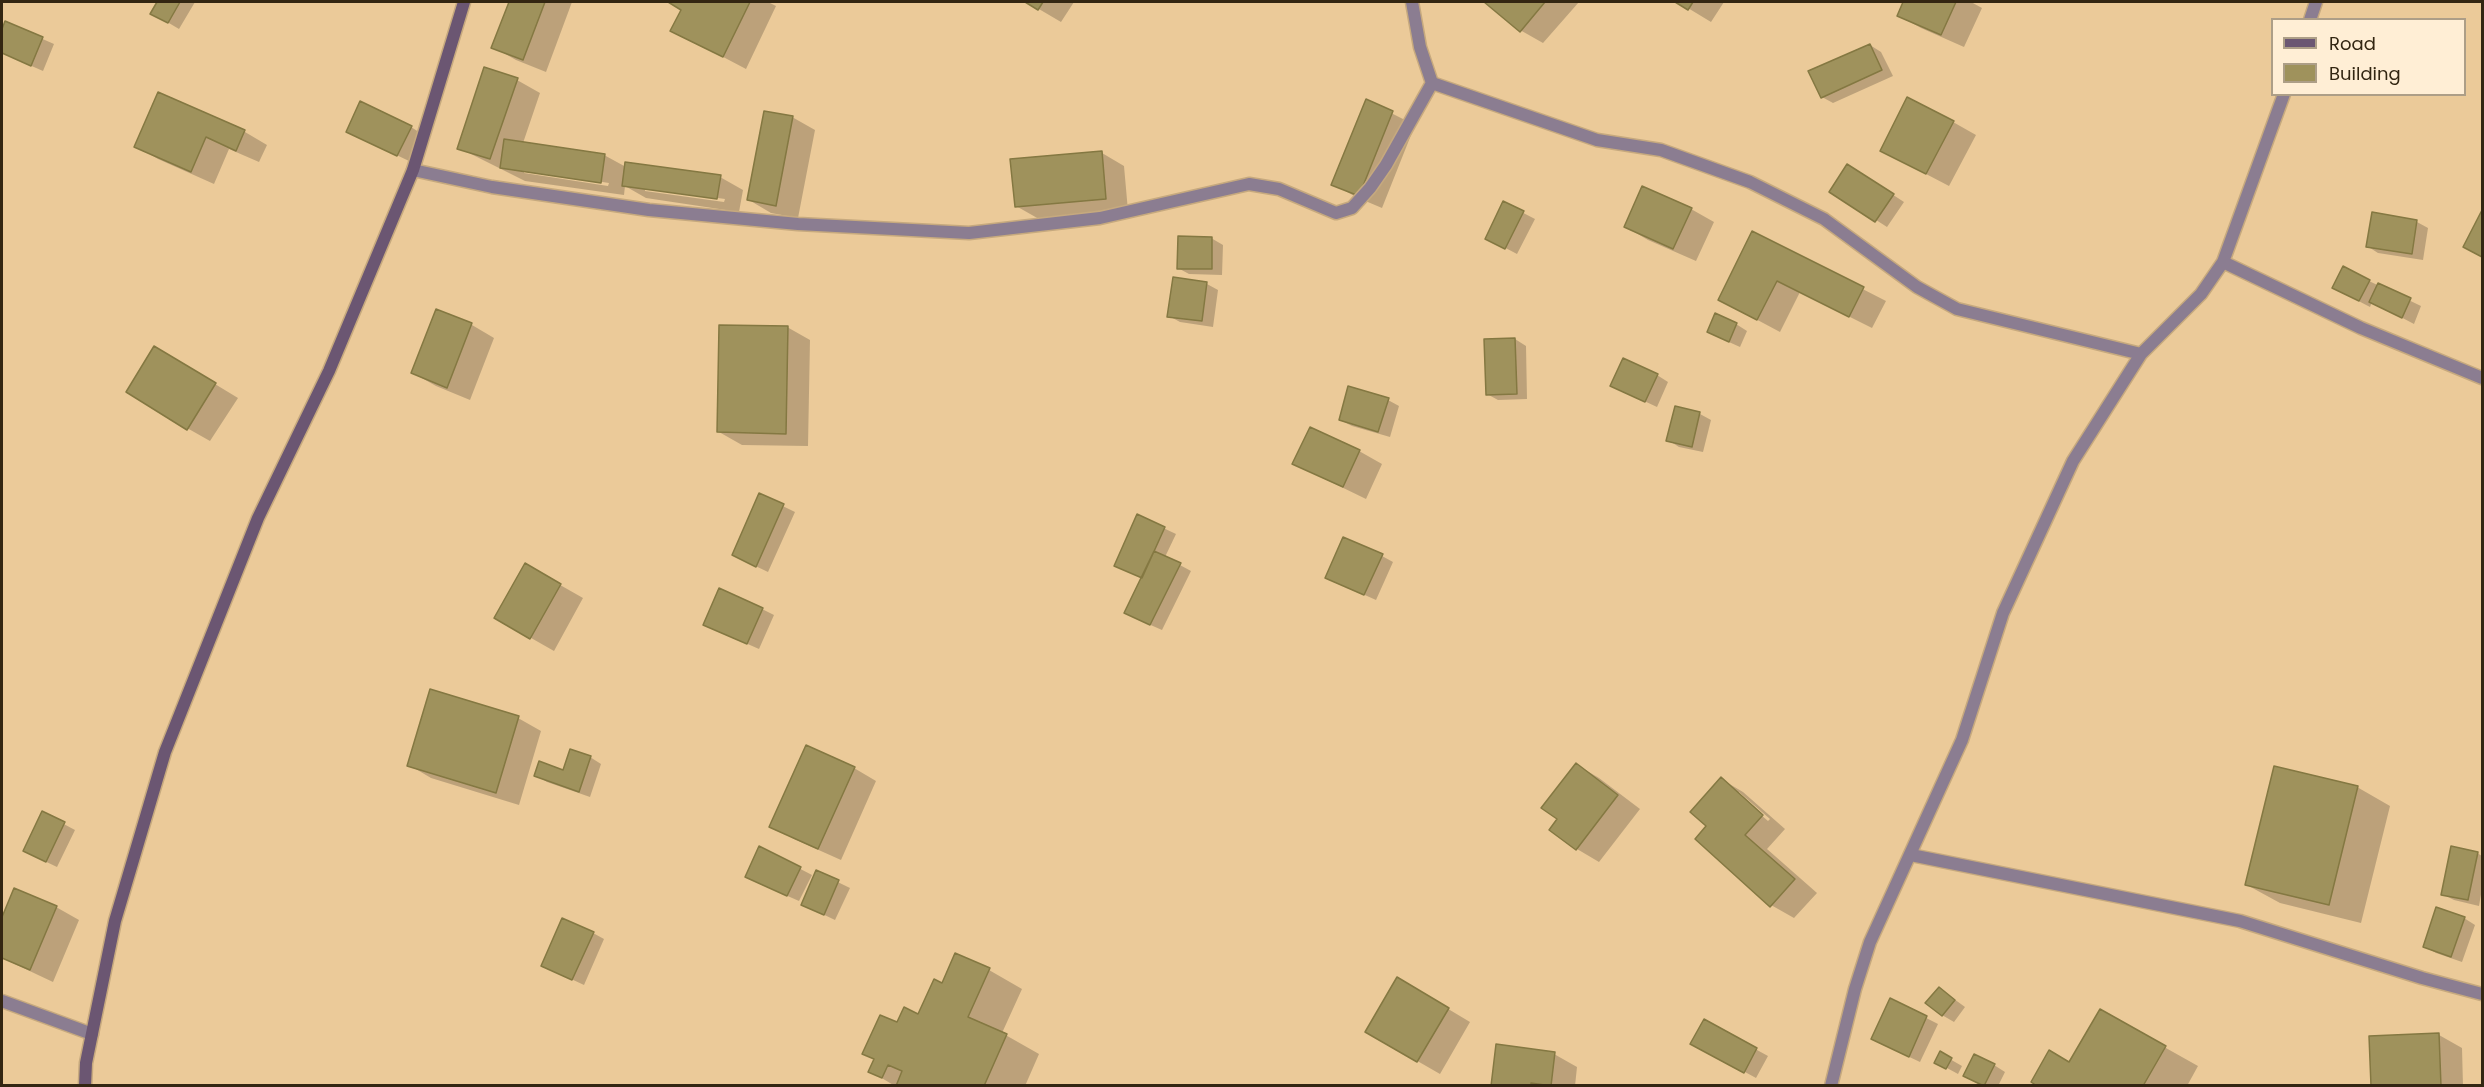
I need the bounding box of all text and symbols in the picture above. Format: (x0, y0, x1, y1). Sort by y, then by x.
legend (2271, 18, 2466, 96)
text: Road (2329, 31, 2376, 56)
text: Building (2329, 61, 2401, 86)

